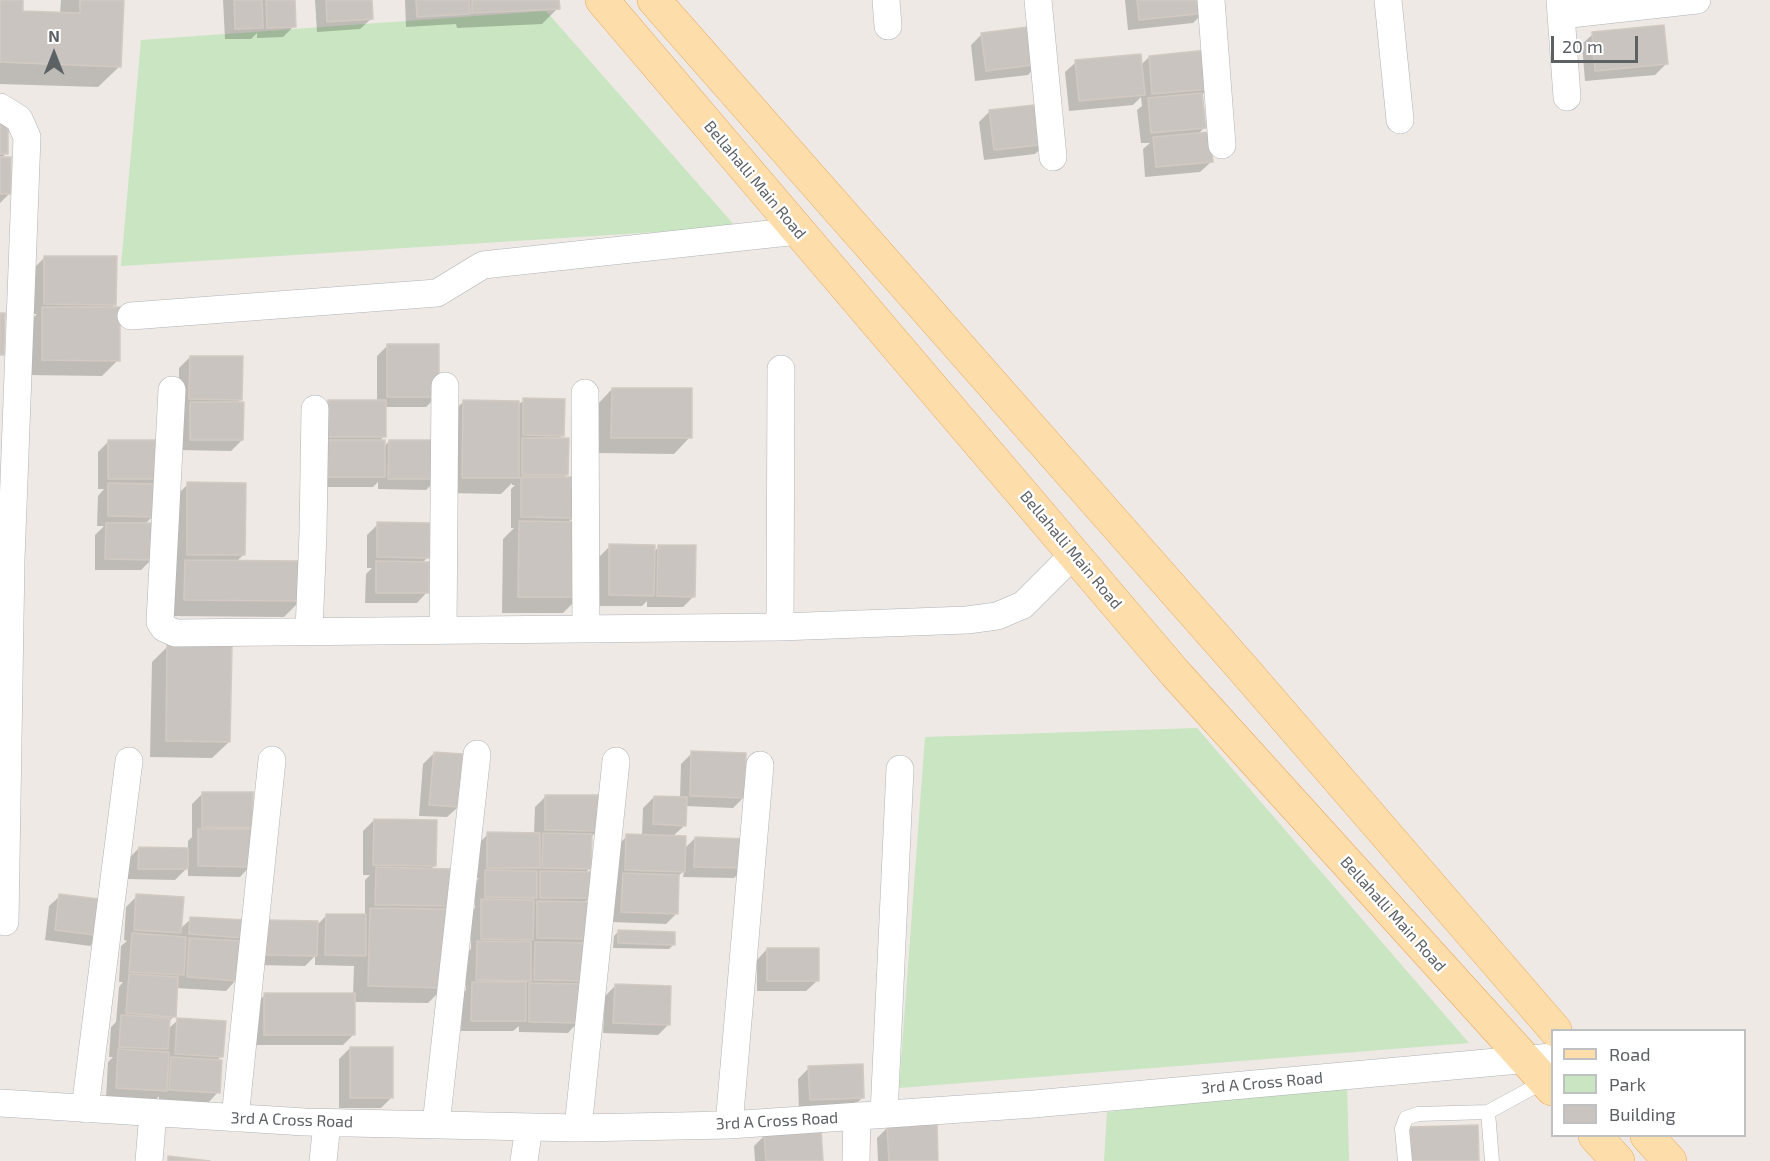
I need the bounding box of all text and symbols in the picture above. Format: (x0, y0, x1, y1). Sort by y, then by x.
north arrow (24, 24, 84, 84)
scale bar (1554, 24, 1641, 62)
text: N (48, 26, 60, 45)
text: 20 m (1562, 35, 1603, 57)
street label: Bellahalli Main Road (700, 117, 810, 243)
street label: Bellahalli Main Road (1016, 487, 1126, 613)
street label: Bellahalli Main Road (1336, 852, 1450, 976)
legend (1551, 1029, 1746, 1137)
text: Road (1609, 1043, 1650, 1065)
street label: 3rd A Cross Road (1200, 1068, 1324, 1098)
text: Park (1609, 1073, 1646, 1095)
text: Building (1609, 1103, 1676, 1125)
street label: 3rd A Cross Road (230, 1108, 354, 1132)
street label: 3rd A Cross Road (715, 1108, 839, 1134)

